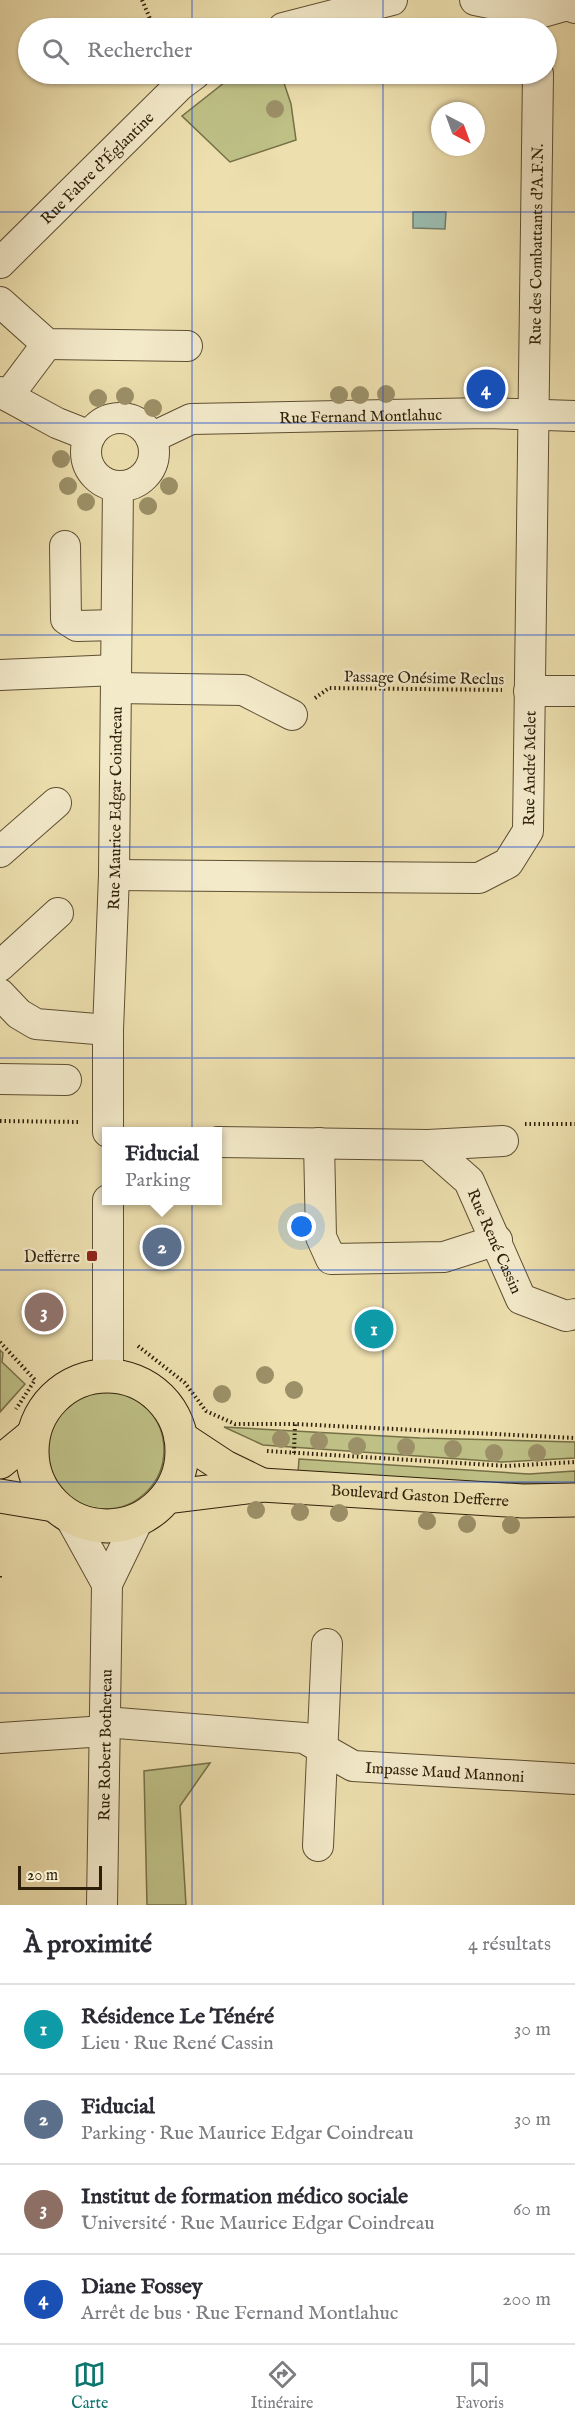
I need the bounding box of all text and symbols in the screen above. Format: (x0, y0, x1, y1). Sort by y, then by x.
search box (18, 18, 557, 84)
icon: search (39, 35, 72, 68)
text: Rechercher (87, 37, 192, 65)
north arrow (431, 102, 485, 156)
street label: Rue Fabre d'Églantine (37, 108, 159, 229)
street label: Rue des Combattants d'A.F.N. (526, 144, 549, 345)
pin: 4 (466, 366, 506, 412)
street label: Rue Fernand Montlahuc (279, 406, 442, 429)
street label: Passage Onésime Reclus (344, 668, 505, 690)
street label: Rue Maurice Edgar Coindreau (105, 706, 128, 910)
street label: Rue André Melet (520, 710, 542, 826)
popup (102, 1127, 222, 1205)
text: Fiducial (125, 1140, 199, 1168)
text: Parking (125, 1168, 190, 1193)
street label: Rue René Cassin (462, 1186, 526, 1298)
your location (287, 1212, 316, 1241)
pin: 2 (142, 1224, 182, 1270)
place label: Defferre (24, 1248, 80, 1268)
marker: Defferre (85, 1249, 99, 1263)
pin: 3 (24, 1290, 63, 1334)
pin: 1 (354, 1306, 394, 1352)
street label: Boulevard Gaston Defferre (330, 1481, 509, 1512)
street label: Rue Robert Bothereau (95, 1669, 118, 1821)
street label: Impasse Maud Mannoni (364, 1759, 525, 1788)
scale bar (18, 1863, 102, 1890)
text: 20 m (27, 1866, 58, 1886)
text: À proximité (24, 1928, 152, 1961)
text: 4 résultats (468, 1932, 551, 1957)
text: Résidence Le Ténéré (81, 2003, 274, 2031)
text: 1 (40, 2017, 47, 2042)
text: 30 m (514, 2017, 551, 2042)
text: Lieu · Rue René Cassin (81, 2031, 274, 2056)
text: Fiducial (81, 2093, 155, 2121)
text: 2 (39, 2107, 48, 2132)
text: 30 m (514, 2107, 551, 2132)
text: Parking · Rue Maurice Edgar Coindreau (81, 2121, 414, 2146)
text: Institut de formation médico sociale (81, 2183, 408, 2211)
text: 3 (40, 2197, 47, 2222)
text: 60 m (513, 2197, 551, 2222)
text: Université · Rue Maurice Edgar Coindreau (81, 2211, 435, 2236)
text: Diane Fossey (81, 2273, 203, 2301)
text: 4 (39, 2287, 48, 2312)
text: 200 m (502, 2287, 551, 2312)
text: Arrêt de bus · Rue Fernand Montlahuc (81, 2301, 398, 2326)
tab: Carte (71, 2358, 108, 2414)
tab: Itinéraire (251, 2358, 313, 2414)
tab: Favoris (456, 2358, 504, 2414)

